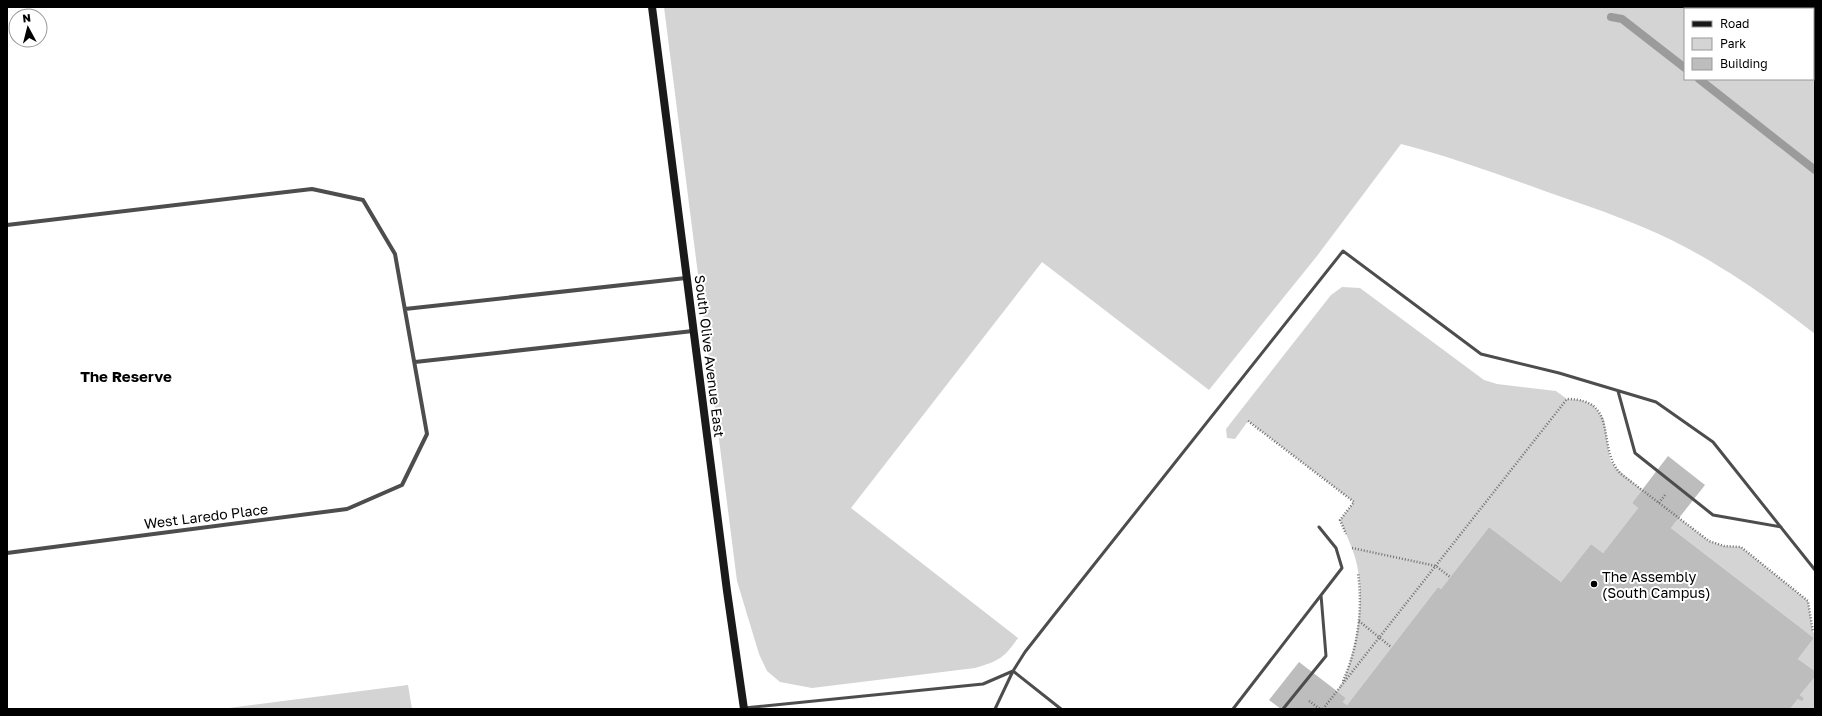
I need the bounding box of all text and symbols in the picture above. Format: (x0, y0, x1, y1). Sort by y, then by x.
north arrow (8, 8, 48, 48)
legend (1684, 8, 1814, 80)
text: N (22, 11, 32, 25)
text: Road (1720, 16, 1749, 31)
text: Park (1720, 36, 1746, 51)
text: Building (1720, 56, 1768, 71)
street label: South Olive Avenue East (692, 274, 728, 438)
district label: The Reserve (80, 367, 172, 385)
street label: West Laredo Place (143, 500, 269, 532)
place label: The Assembly (South Campus) (1602, 568, 1711, 601)
marker: The Assembly (South Campus) (1589, 579, 1599, 589)

